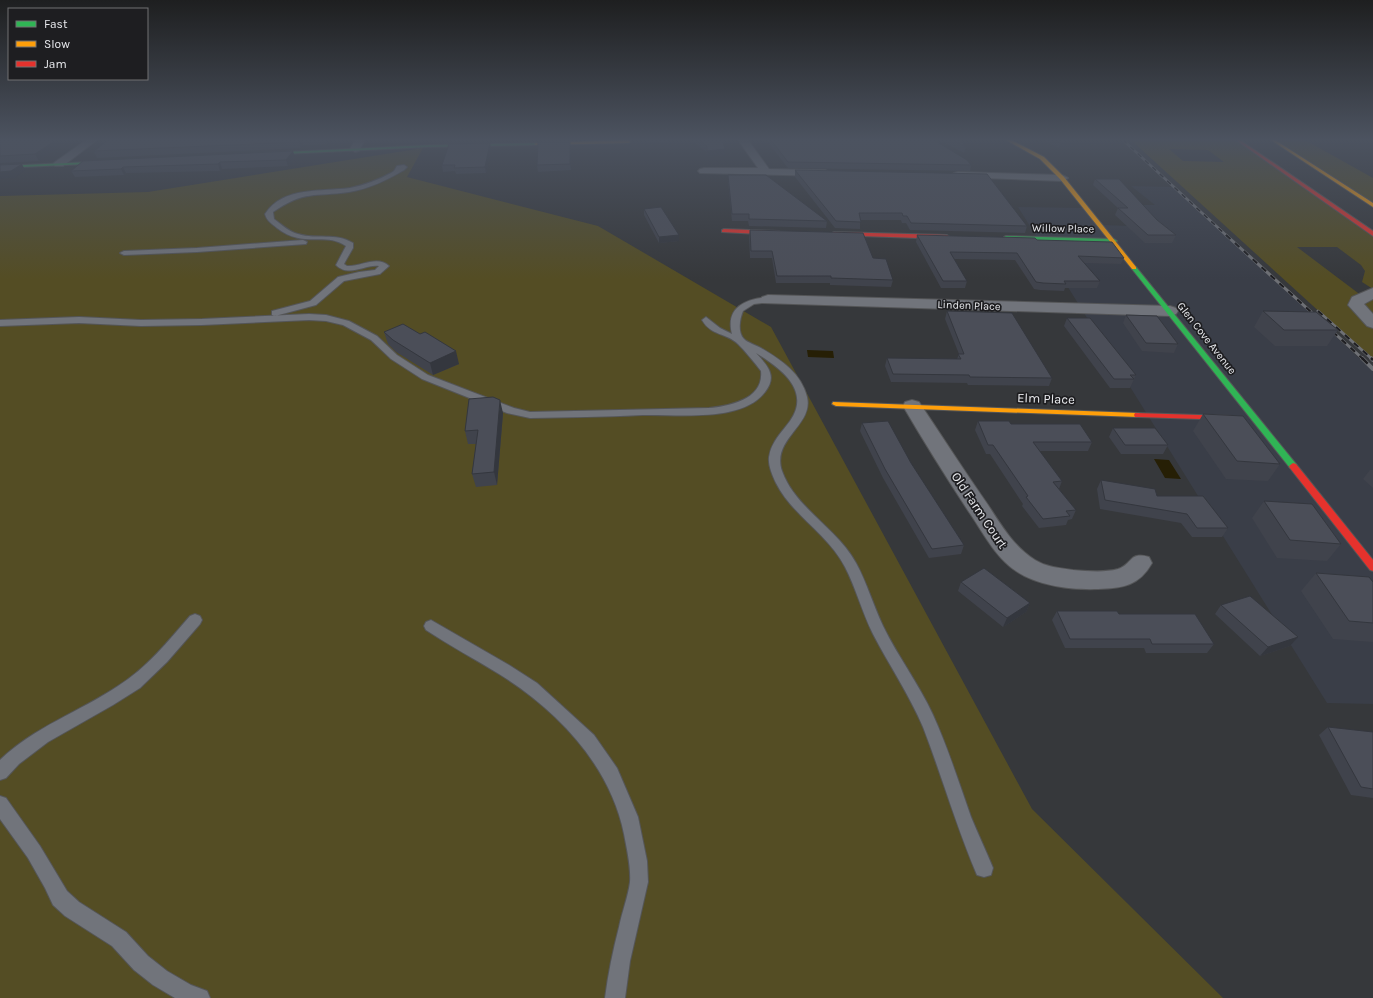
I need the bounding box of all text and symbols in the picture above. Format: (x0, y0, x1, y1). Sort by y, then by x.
legend (8, 8, 148, 80)
text: Fast (44, 17, 68, 31)
text: Slow (44, 37, 70, 51)
text: Jam (44, 57, 67, 71)
street label: Willow Place (1032, 221, 1095, 236)
street label: Linden Place (937, 298, 1001, 313)
street label: Glen Cove Avenue (1174, 300, 1239, 377)
street label: Elm Place (1017, 390, 1075, 407)
street label: Old Farm Court (948, 469, 1011, 551)

